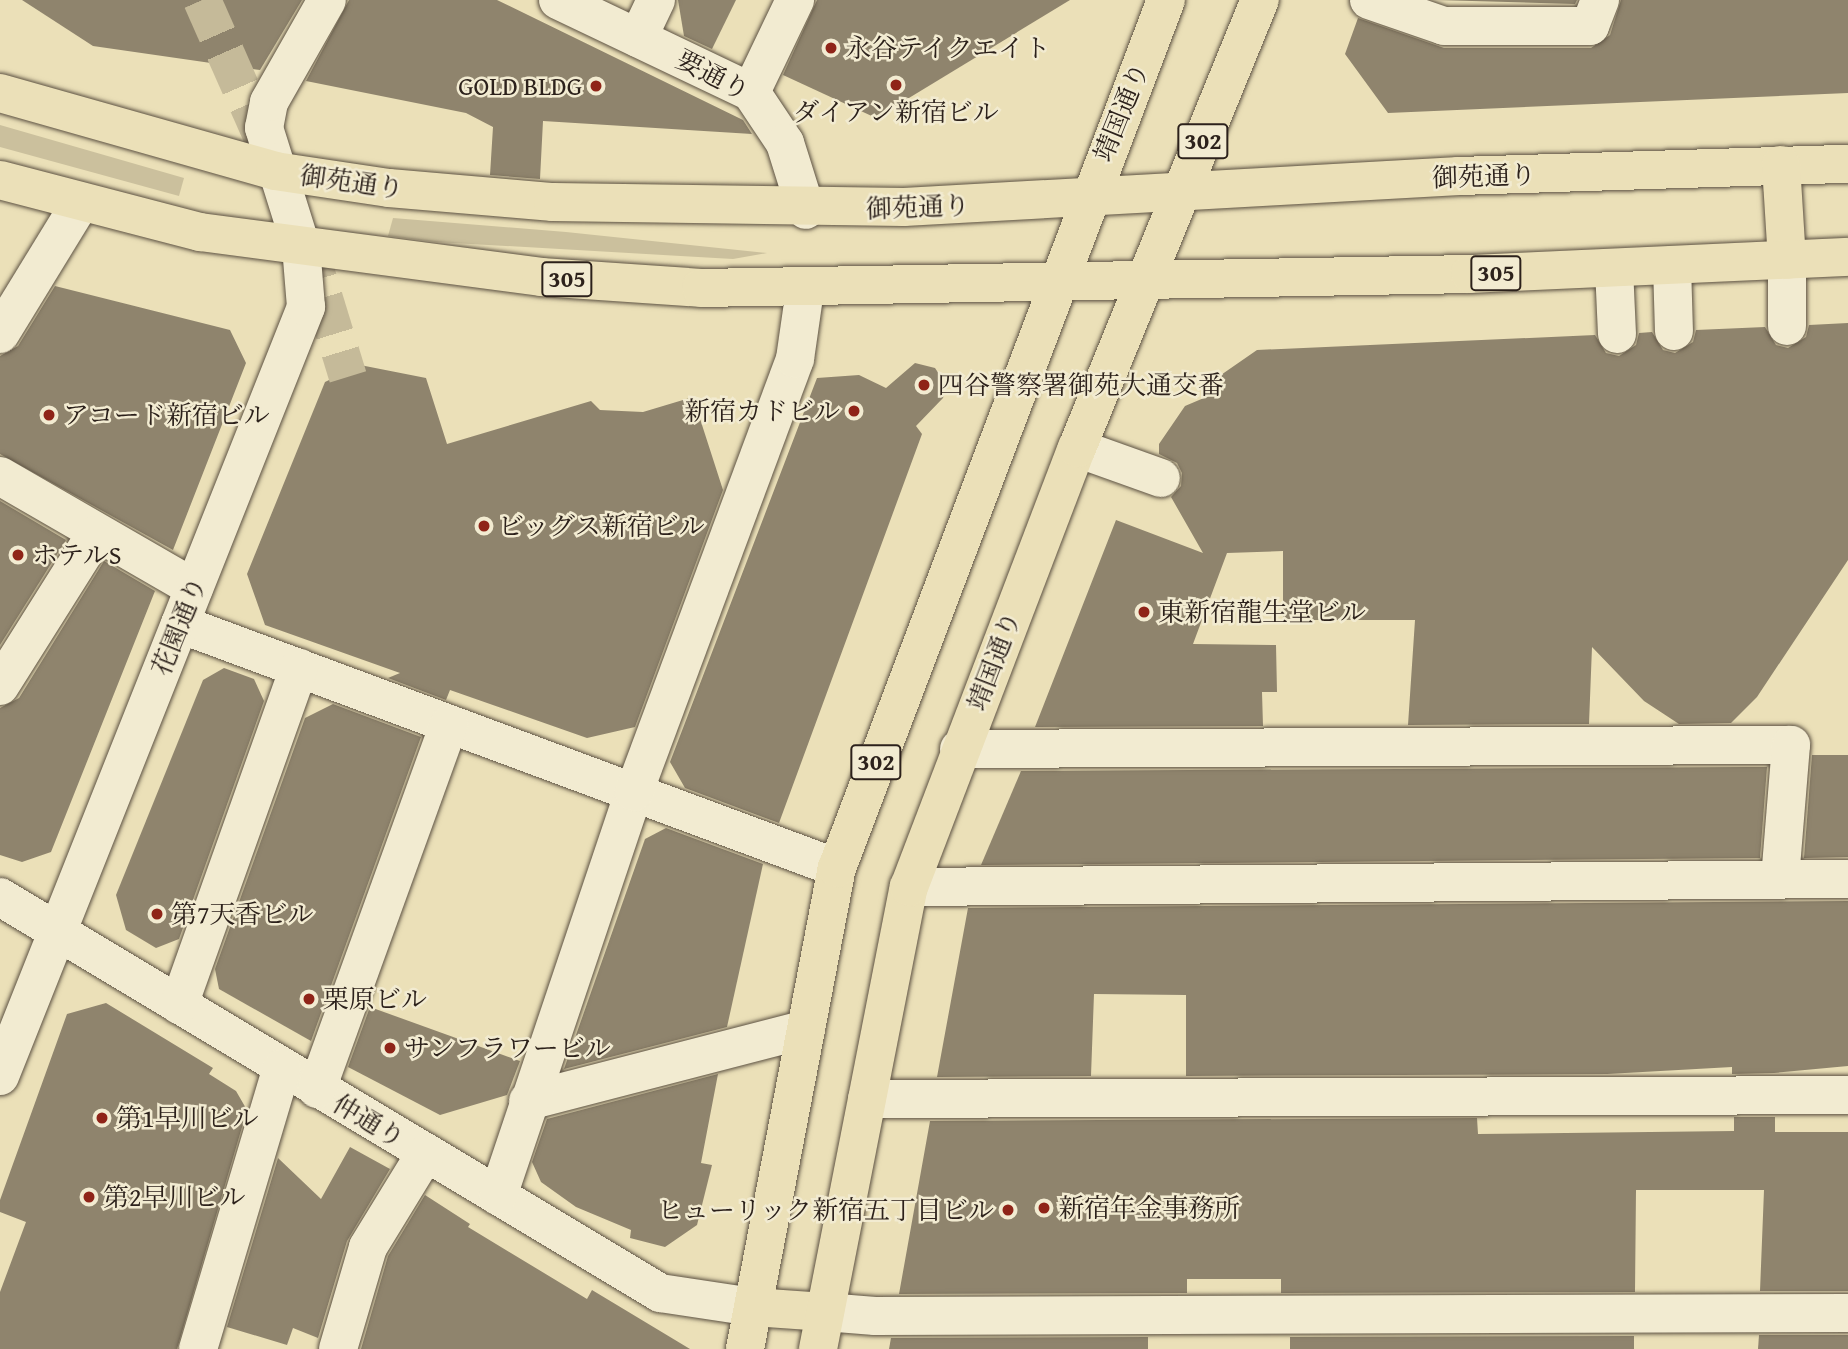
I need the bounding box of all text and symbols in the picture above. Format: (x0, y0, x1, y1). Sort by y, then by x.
place label: 永谷テイクエイト (845, 32, 1053, 64)
marker: 永谷テイクエイト (823, 40, 839, 56)
street label: 要通り (671, 43, 755, 107)
street label: 靖国通り (1087, 58, 1155, 166)
place label: GOLD BLDG (458, 70, 582, 102)
marker: ダイアン新宿ビル (888, 77, 904, 93)
marker: GOLD BLDG (588, 78, 604, 94)
place label: ダイアン新宿ビル (792, 96, 1000, 128)
road number: 302 (1177, 120, 1229, 162)
street label: 御苑通り (298, 159, 406, 205)
street label: 御苑通り (1431, 159, 1537, 193)
street label: 御苑通り (865, 190, 971, 224)
road number: 305 (1470, 252, 1522, 294)
road number: 305 (541, 258, 593, 300)
place label: 四谷警察署御苑大通交番 (938, 369, 1224, 401)
marker: 四谷警察署御苑大通交番 (916, 377, 932, 393)
place label: 新宿カドビル (684, 395, 840, 427)
place label: アコード新宿ビル (63, 399, 271, 431)
marker: 新宿カドビル (846, 403, 862, 419)
marker: アコード新宿ビル (41, 407, 57, 423)
place label: ビッグス新宿ビル (498, 510, 706, 542)
marker: ビッグス新宿ビル (476, 518, 492, 534)
place label: ホテルS (32, 539, 123, 571)
marker: ホテルS (10, 547, 26, 563)
street label: 花園通り (145, 572, 213, 680)
place label: 東新宿龍生堂ビル (1158, 596, 1366, 628)
marker: 東新宿龍生堂ビル (1136, 604, 1152, 620)
street label: 靖国通り (961, 607, 1027, 715)
road number: 302 (850, 742, 902, 782)
place label: 第7天香ビル (171, 898, 314, 930)
marker: 第7天香ビル (149, 906, 165, 922)
place label: 栗原ビル (323, 983, 427, 1015)
marker: 栗原ビル (301, 991, 317, 1007)
place label: サンフラワービル (404, 1032, 612, 1064)
marker: サンフラワービル (382, 1040, 398, 1056)
street label: 仲通り (328, 1088, 410, 1154)
place label: 第1早川ビル (116, 1102, 259, 1134)
marker: 第1早川ビル (94, 1110, 110, 1126)
place label: 第2早川ビル (103, 1181, 246, 1213)
marker: 第2早川ビル (81, 1189, 97, 1205)
place label: 新宿年金事務所 (1058, 1192, 1240, 1224)
place label: ヒューリック新宿五丁目ビル (656, 1194, 994, 1226)
marker: 新宿年金事務所 (1036, 1200, 1052, 1216)
marker: ヒューリック新宿五丁目ビル (1000, 1202, 1016, 1218)

